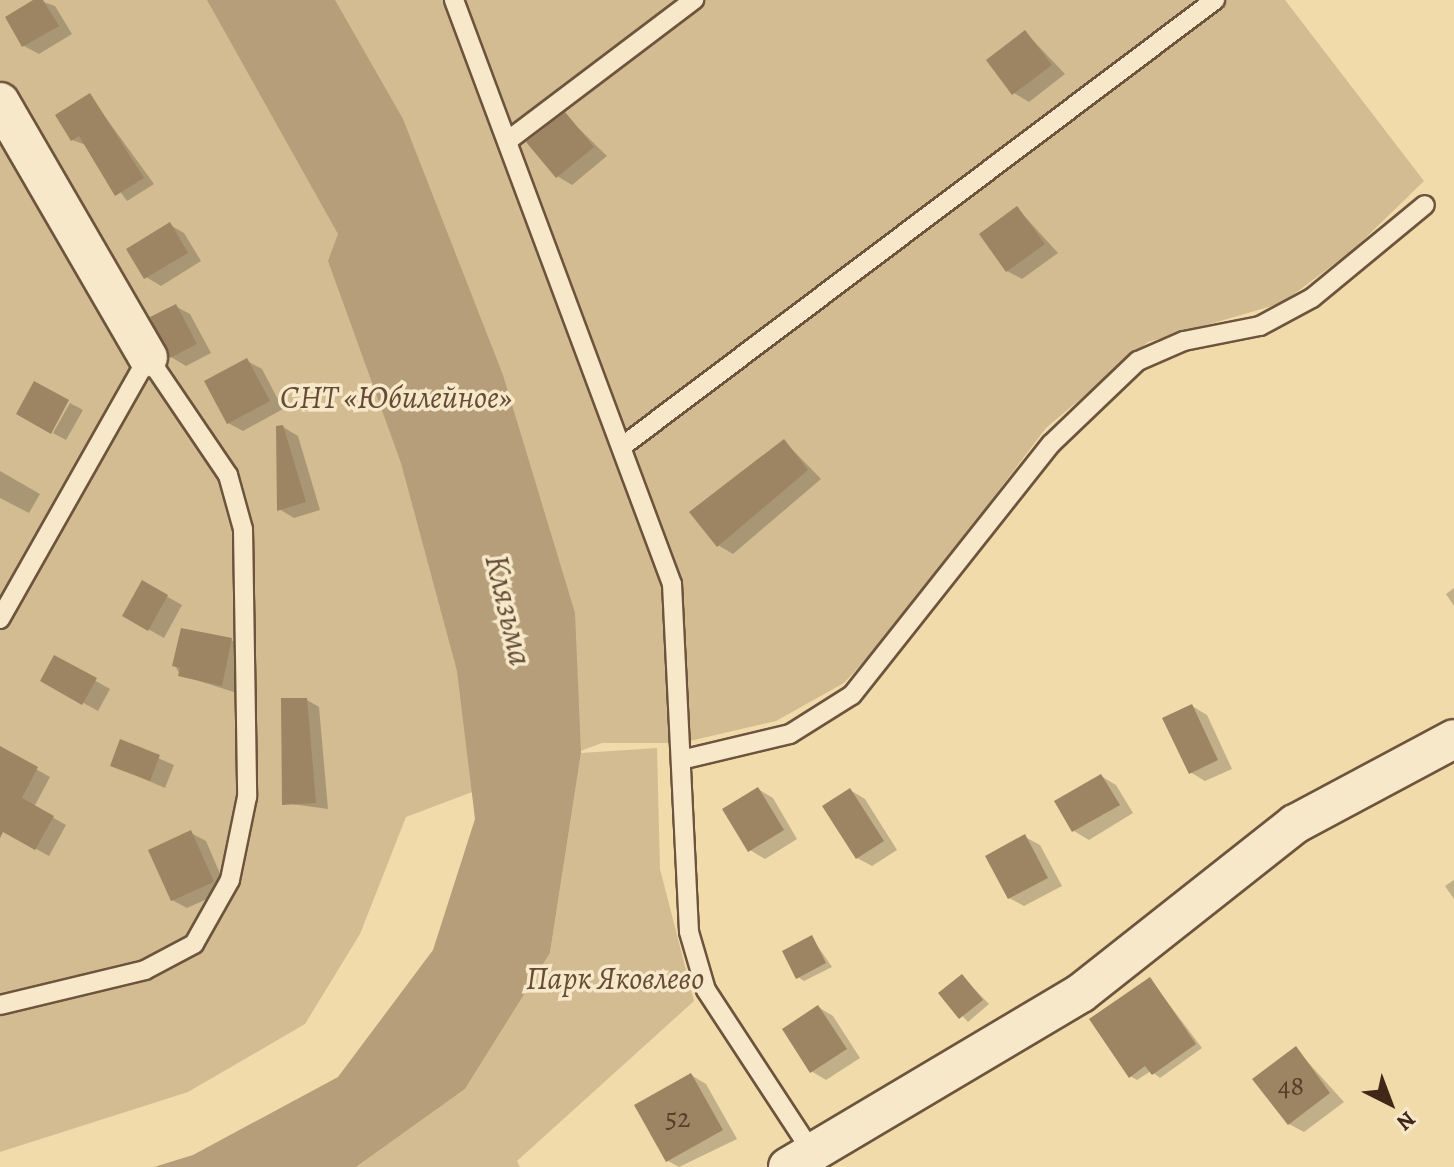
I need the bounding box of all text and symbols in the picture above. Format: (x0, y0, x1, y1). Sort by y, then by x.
park label: СНТ «Юбилейное» (280, 378, 512, 416)
water label: Клязьма (476, 550, 542, 670)
park label: Парк Яковлево (526, 959, 704, 997)
north arrow (1350, 1063, 1430, 1143)
house number: 48 (1278, 1069, 1304, 1103)
house number: 52 (665, 1101, 691, 1135)
text: N (1390, 1104, 1422, 1137)

